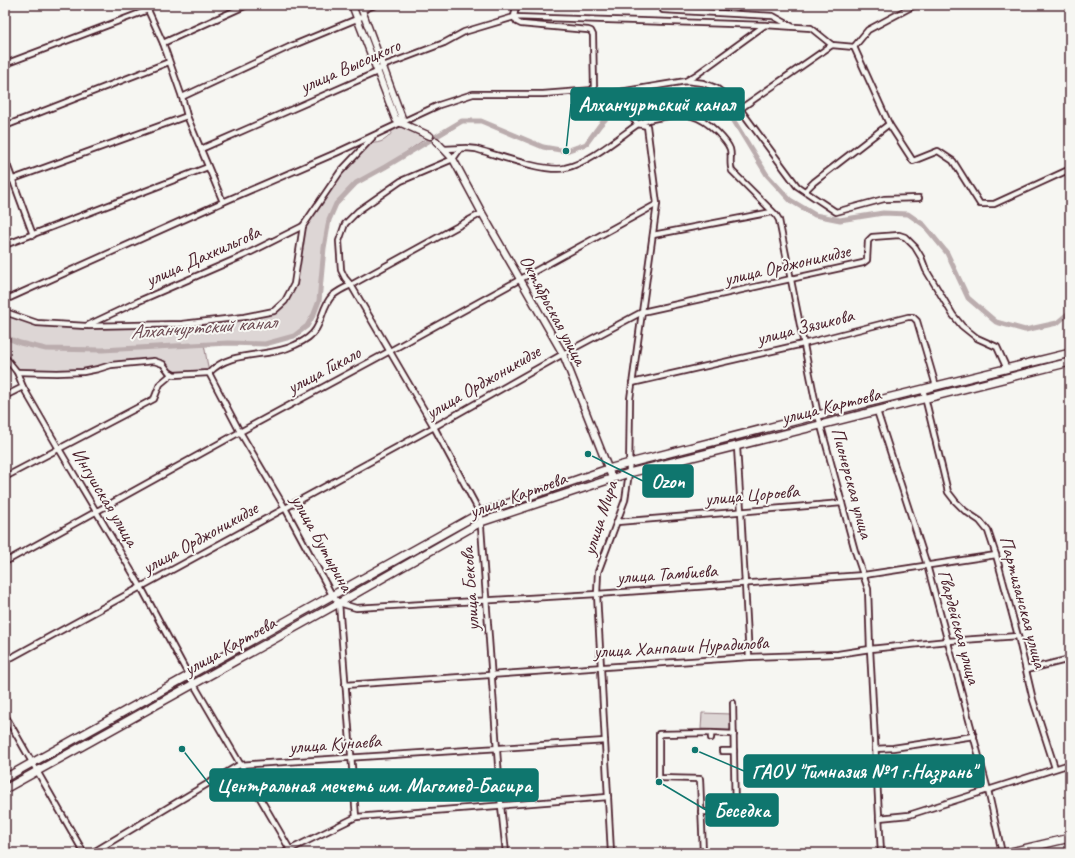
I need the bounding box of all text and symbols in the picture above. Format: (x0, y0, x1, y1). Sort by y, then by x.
street label: улица Высоцкого (295, 33, 405, 99)
callout: Алханчуртский канал (571, 88, 744, 120)
text: Алханчуртский канал (578, 92, 737, 118)
street label: улица Дахкильгова (141, 219, 266, 292)
street label: улица Орджоникидзе (721, 238, 854, 291)
street label: Октябрьская улица (514, 251, 593, 371)
street label: улица Зязикова (753, 303, 858, 351)
water label: Алханчуртский канал (129, 309, 280, 345)
street label: улица Орджоникидзе (421, 339, 546, 425)
street label: улица Гикало (282, 340, 366, 400)
street label: улица Картоева (778, 382, 885, 430)
street label: Пионерская улица (826, 425, 879, 542)
street label: Ингушская улица (66, 443, 145, 553)
callout: Ozon (643, 465, 693, 497)
street label: улица Картоева (465, 466, 571, 524)
text: Ozon (651, 469, 686, 494)
street label: улица Мира (576, 477, 624, 559)
street label: улица Цороева (703, 479, 802, 511)
street label: улица Бутырина (285, 489, 359, 597)
street label: улица Орджоникидзе (137, 495, 264, 580)
street label: Партизанская улица (994, 533, 1052, 672)
street label: улица Бекова (455, 544, 485, 633)
street label: улица Тамбиева (615, 558, 720, 590)
street label: Гвардейская улица (932, 567, 986, 688)
street label: улица Картоева (179, 610, 282, 682)
street label: улица Ханпаши Нурадилова (592, 630, 770, 664)
street label: улица Кунаева (287, 729, 384, 759)
callout: ГАОУ "Гимназия №1 г.Назрань" (744, 755, 984, 787)
text: ГАОУ "Гимназия №1 г.Назрань" (752, 759, 980, 785)
callout: Центральная мечеть им. Магомед-Басира (210, 769, 538, 801)
text: Центральная мечеть им. Магомед-Басира (217, 773, 534, 798)
callout: Беседка (706, 794, 778, 826)
text: Беседка (714, 798, 772, 823)

